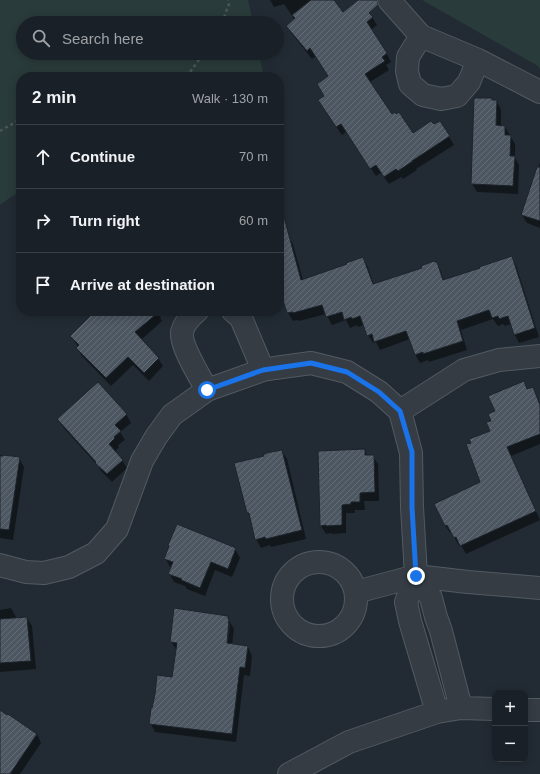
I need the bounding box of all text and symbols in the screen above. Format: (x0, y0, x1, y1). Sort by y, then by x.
search box (16, 16, 284, 60)
icon: search (30, 27, 52, 49)
text: Search here (62, 30, 144, 47)
text: 2 min (32, 88, 76, 107)
text: Walk · 130 m (192, 91, 268, 106)
icon: ahead (32, 146, 54, 168)
text: Continue (70, 148, 135, 165)
text: 70 m (239, 149, 268, 164)
icon: right (32, 210, 54, 232)
text: Turn right (70, 212, 140, 229)
text: 60 m (239, 213, 268, 228)
icon: arrive (32, 274, 54, 296)
text: Arrive at destination (70, 276, 215, 293)
route start (198, 381, 216, 399)
route end (407, 567, 425, 585)
map controls (492, 690, 528, 762)
button: + (492, 690, 528, 726)
button: − (492, 726, 528, 762)

